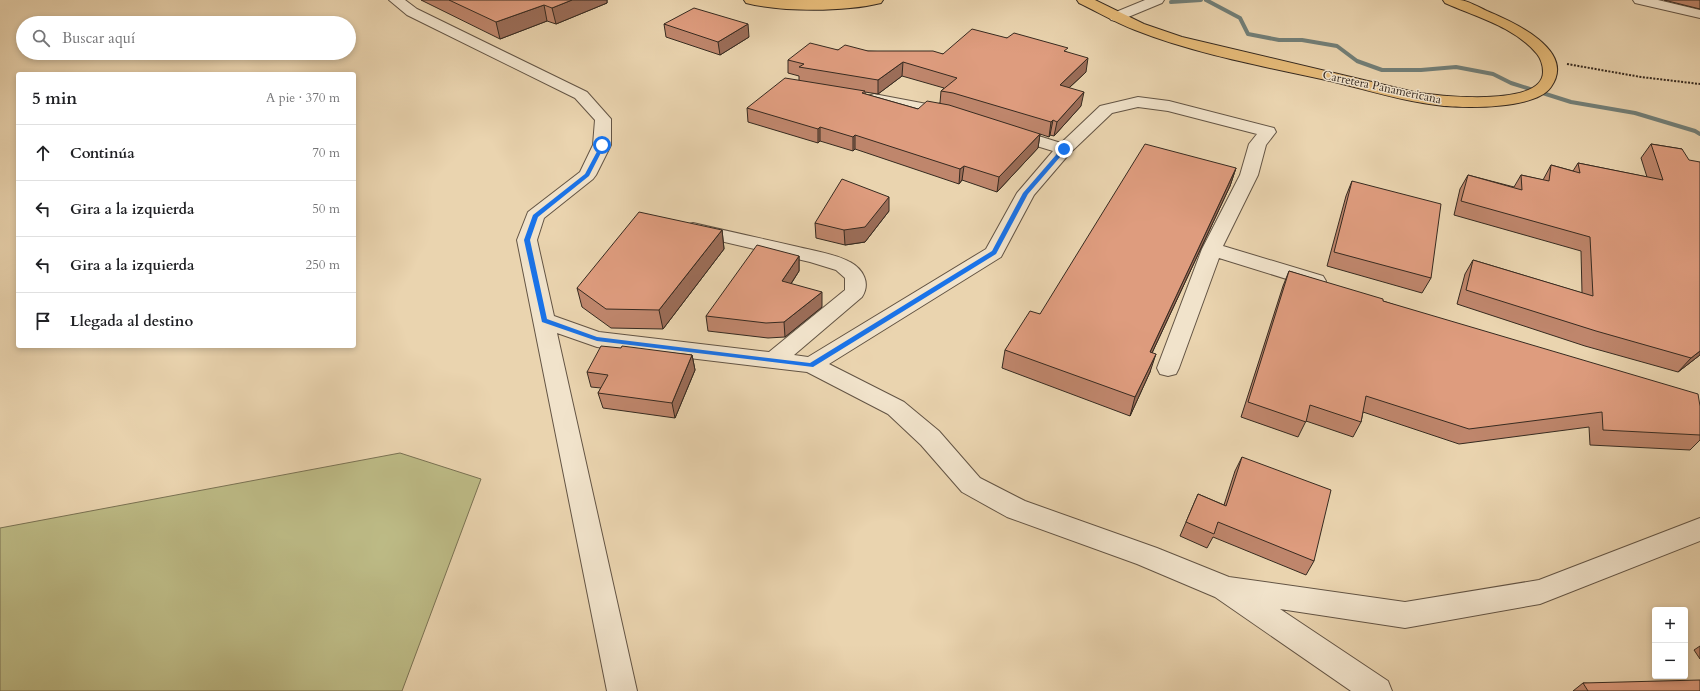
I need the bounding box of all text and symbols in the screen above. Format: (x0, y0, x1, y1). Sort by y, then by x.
search box (16, 16, 356, 60)
icon: search (30, 27, 52, 49)
text: Buscar aquí (62, 28, 135, 48)
street label: Carretera Panamericana (1321, 67, 1444, 108)
text: 5 min (32, 87, 77, 110)
text: A pie · 370 m (266, 89, 340, 107)
route start (593, 136, 611, 154)
route end (1055, 140, 1073, 158)
icon: ahead (32, 142, 54, 164)
text: Continúa (70, 143, 135, 163)
text: 70 m (312, 144, 340, 162)
icon: left (32, 198, 54, 220)
text: Gira a la izquierda (70, 199, 194, 219)
text: 50 m (312, 200, 340, 218)
icon: left (32, 254, 54, 276)
text: Gira a la izquierda (70, 255, 194, 275)
text: 250 m (306, 256, 340, 274)
icon: arrive (32, 310, 54, 332)
text: Llegada al destino (70, 311, 193, 331)
map controls (1652, 607, 1688, 679)
button: + (1652, 607, 1688, 643)
button: − (1652, 643, 1688, 679)

